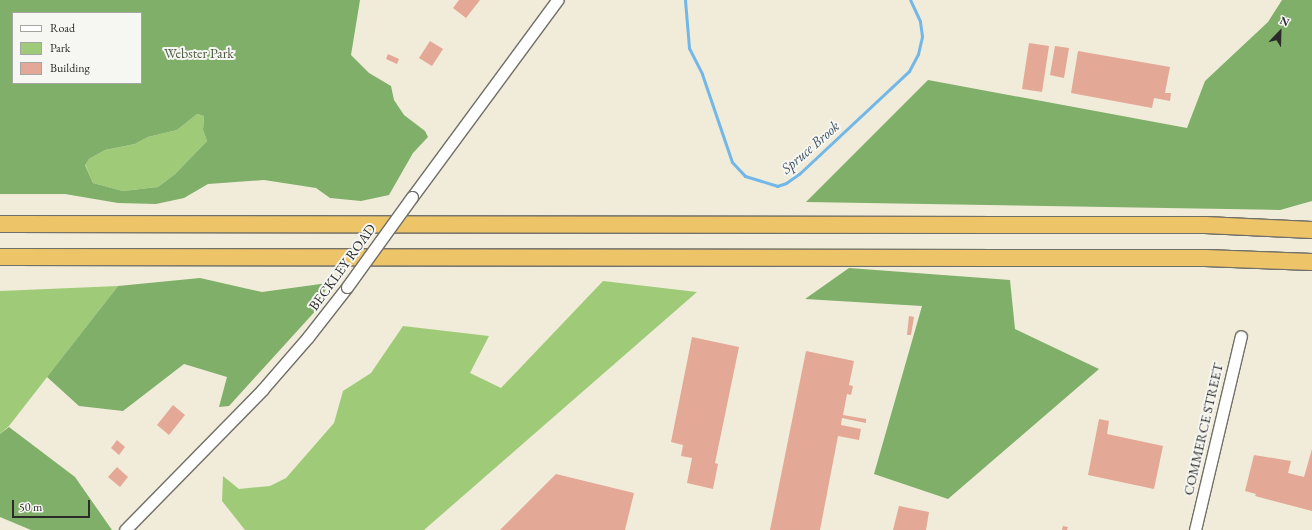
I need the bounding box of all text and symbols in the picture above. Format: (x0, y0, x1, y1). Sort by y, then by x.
legend (12, 12, 142, 84)
north arrow (1260, 12, 1300, 52)
text: N (1278, 13, 1292, 29)
text: Road (50, 20, 75, 36)
text: Park (50, 40, 70, 56)
park label: Webster Park (164, 45, 234, 61)
text: Building (50, 60, 90, 76)
water label: Spruce Brook (777, 117, 843, 177)
street label: BECKLEY ROAD (305, 220, 379, 314)
street label: COMMERCE STREET (1180, 361, 1226, 497)
scale bar (14, 492, 92, 518)
text: 50 m (19, 499, 42, 515)

